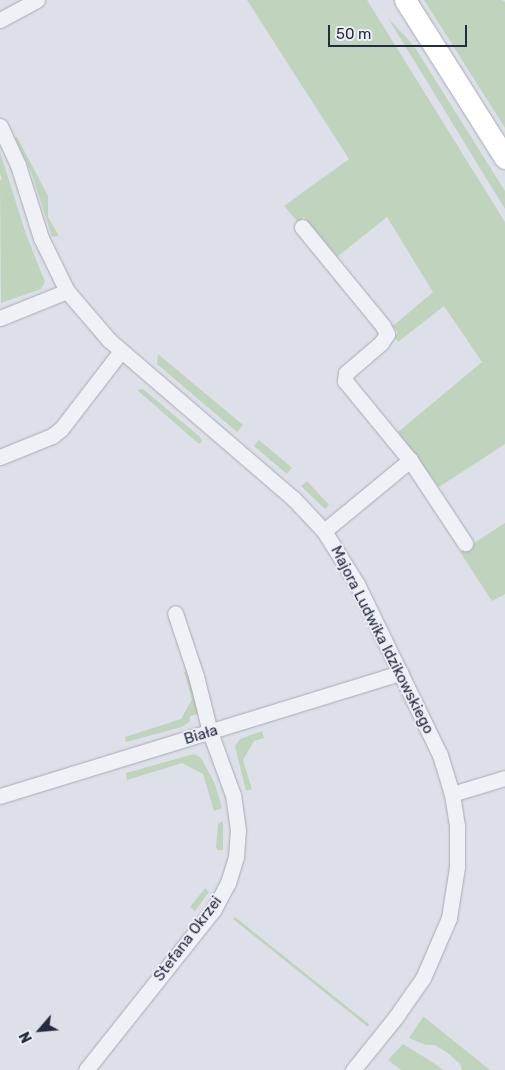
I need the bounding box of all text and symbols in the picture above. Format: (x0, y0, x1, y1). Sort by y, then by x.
scale bar (330, 15, 469, 47)
text: 50 m (336, 25, 371, 43)
street label: Majora Ludwika Idzikowskiego (327, 543, 437, 737)
street label: Biała (182, 721, 220, 749)
street label: Stefana Okrzei (150, 893, 226, 985)
north arrow (15, 1005, 65, 1055)
text: N (16, 1029, 36, 1045)

